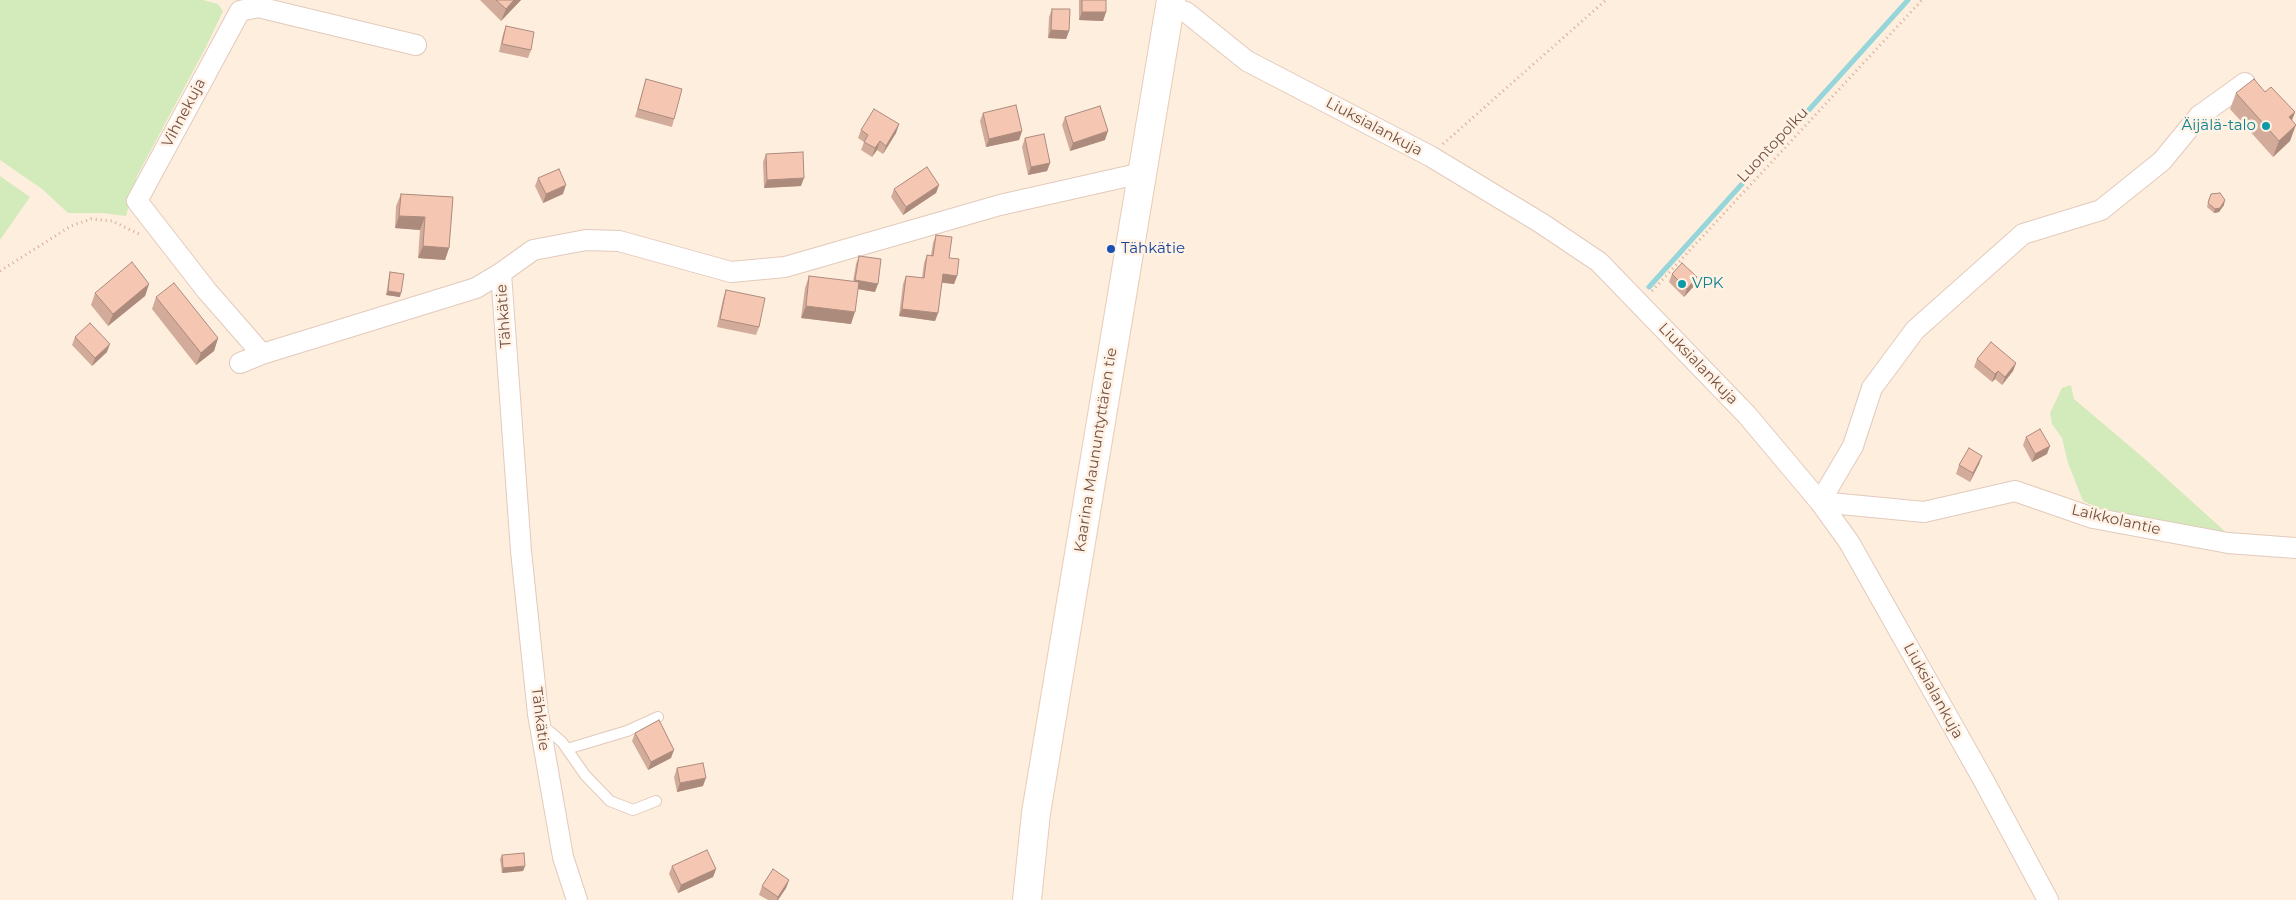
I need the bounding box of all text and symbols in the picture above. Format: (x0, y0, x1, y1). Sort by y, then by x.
street label: Vihnekuja (158, 75, 210, 151)
street label: Liuksialankuja (1323, 94, 1425, 160)
street label: Luontopolku (1734, 104, 1812, 186)
place label: Äijälä-talo (2181, 117, 2256, 135)
marker: Äijälä-talo (2260, 120, 2272, 132)
place label: Tähkätie (1121, 240, 1185, 258)
marker: Tähkätie (1105, 243, 1117, 255)
place label: VPK (1692, 275, 1724, 293)
marker: VPK (1676, 278, 1688, 290)
street label: Tähkätie (493, 283, 515, 349)
street label: Liuksialankuja (1654, 319, 1742, 409)
street label: Kaarina Maununtyttären tie (1071, 346, 1121, 554)
street label: Laikkolantie (2070, 501, 2162, 539)
street label: Liuksialankuja (1899, 640, 1967, 742)
street label: Tähkätie (527, 686, 553, 752)

